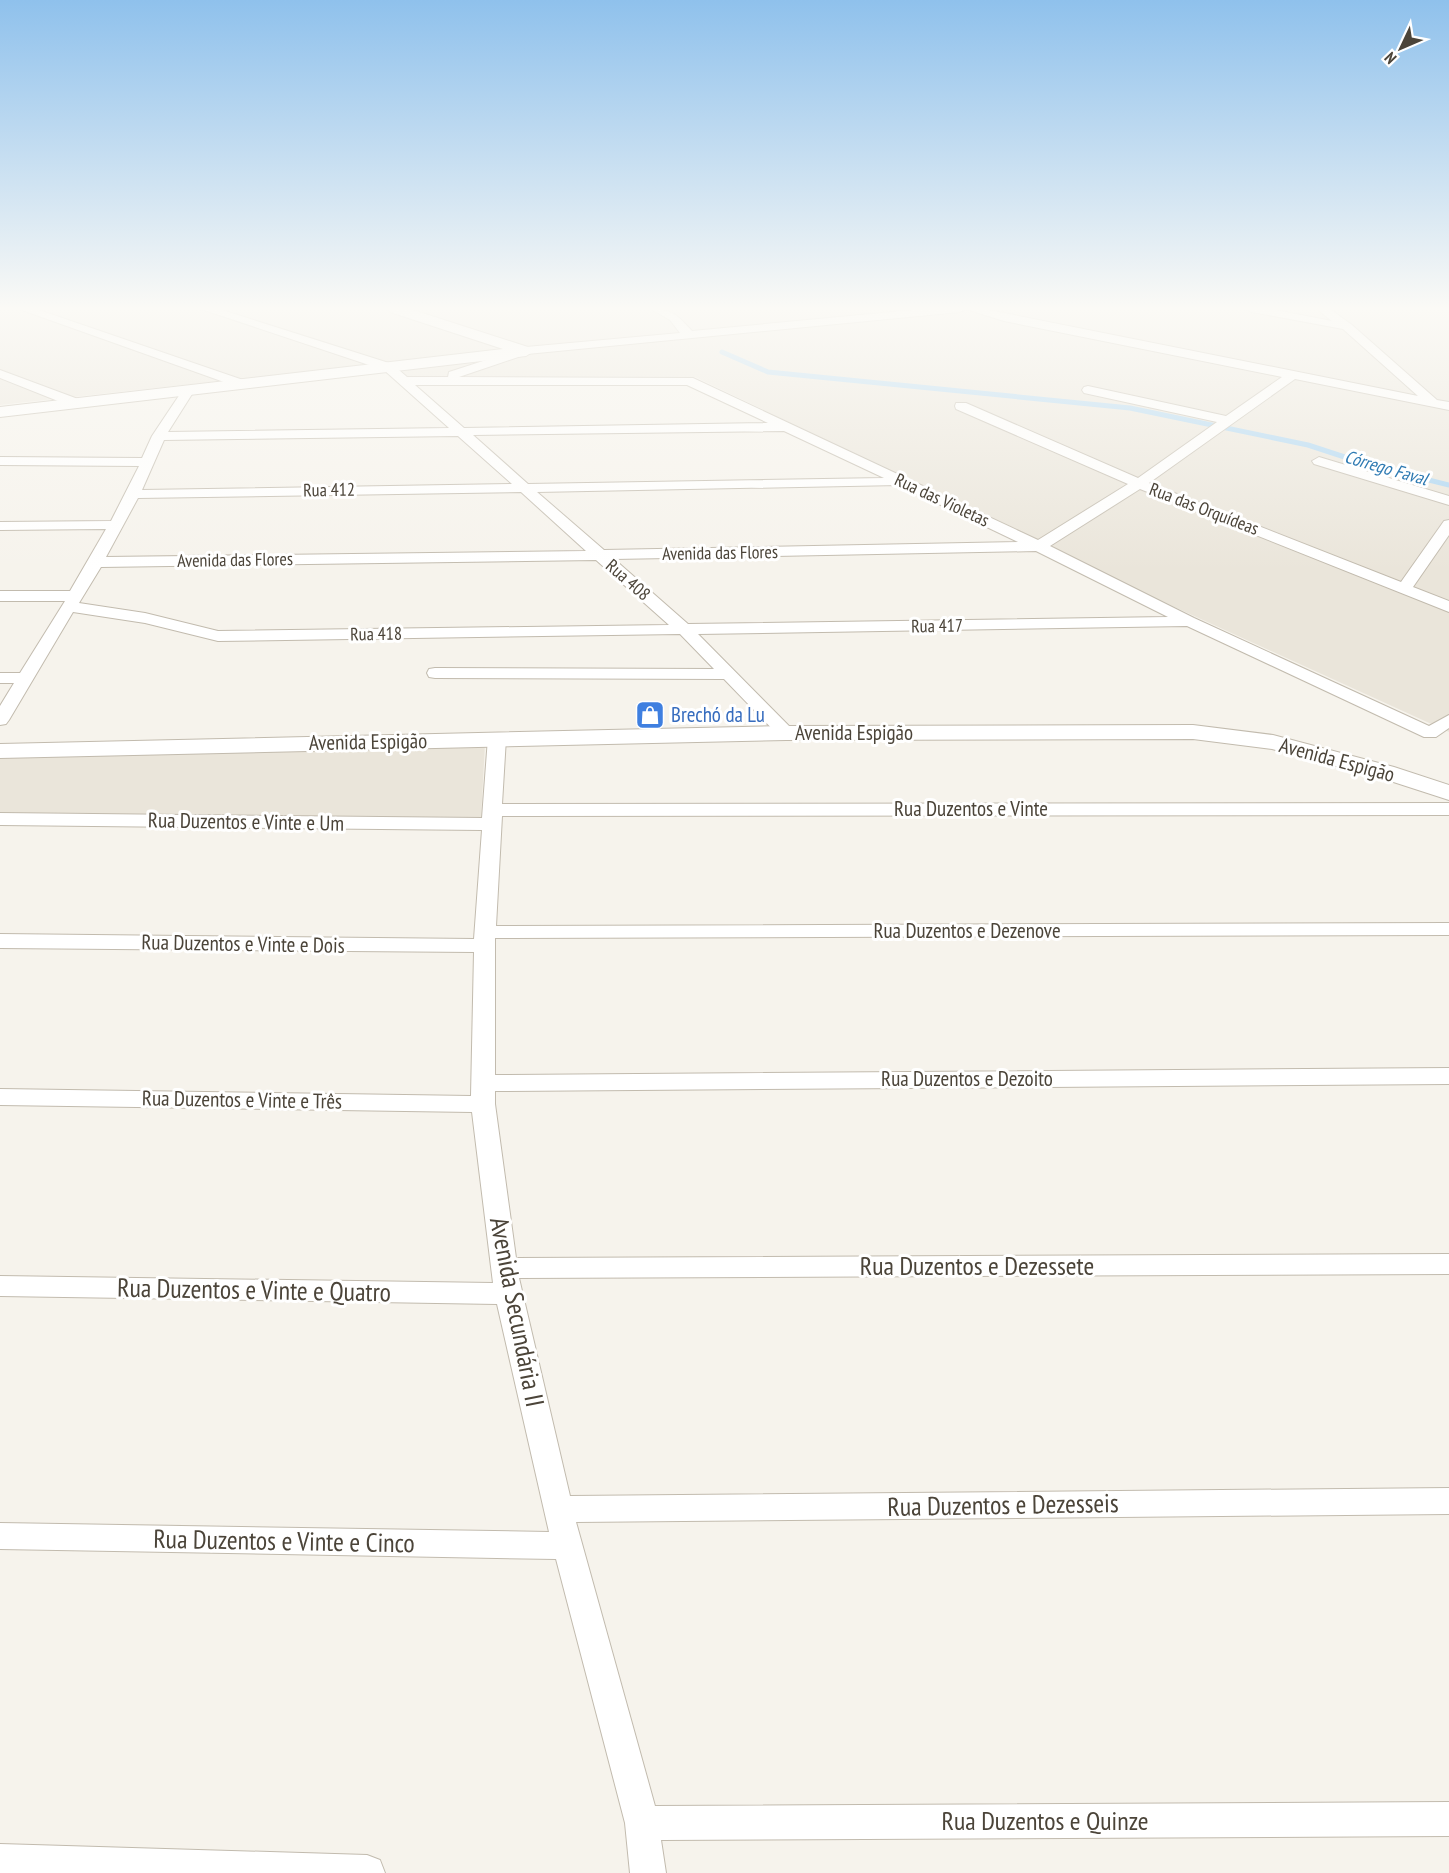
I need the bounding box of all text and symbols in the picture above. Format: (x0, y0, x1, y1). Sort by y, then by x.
north arrow (1371, 18, 1431, 78)
text: N (1380, 48, 1400, 68)
water label: Córrego Faval (1342, 445, 1432, 491)
street label: Rua das Violetas (891, 468, 993, 531)
street label: Rua das Orquídeas (1146, 477, 1262, 540)
street label: Rua 412 (303, 478, 355, 501)
street label: Avenida das Flores (662, 540, 778, 565)
street label: Avenida das Flores (177, 547, 293, 572)
street label: Rua 408 (601, 554, 655, 605)
street label: Rua 417 (911, 614, 963, 637)
street label: Rua 418 (350, 622, 402, 645)
shop icon: Brechó da Lu (634, 699, 666, 731)
place label: Brechó da Lu (671, 701, 765, 728)
street label: Avenida Espigão (795, 719, 913, 746)
street label: Avenida Espigão (309, 727, 427, 756)
street label: Avenida Espigão (1277, 731, 1398, 788)
street label: Rua Duzentos e Vinte (894, 795, 1048, 822)
street label: Rua Duzentos e Vinte e Um (148, 806, 344, 837)
street label: Rua Duzentos e Dezenove (873, 917, 1061, 944)
street label: Rua Duzentos e Vinte e Dois (141, 928, 345, 959)
street label: Rua Duzentos e Dezoito (881, 1065, 1053, 1092)
street label: Rua Duzentos e Vinte e Três (142, 1084, 342, 1115)
street label: Avenida Secundária II (483, 1214, 552, 1410)
street label: Rua Duzentos e Dezessete (860, 1249, 1094, 1282)
street label: Rua Duzentos e Vinte e Quatro (117, 1271, 391, 1308)
street label: Rua Duzentos e Dezesseis (887, 1486, 1119, 1523)
street label: Rua Duzentos e Vinte e Cinco (153, 1522, 415, 1559)
street label: Rua Duzentos e Quinze (942, 1804, 1148, 1837)

